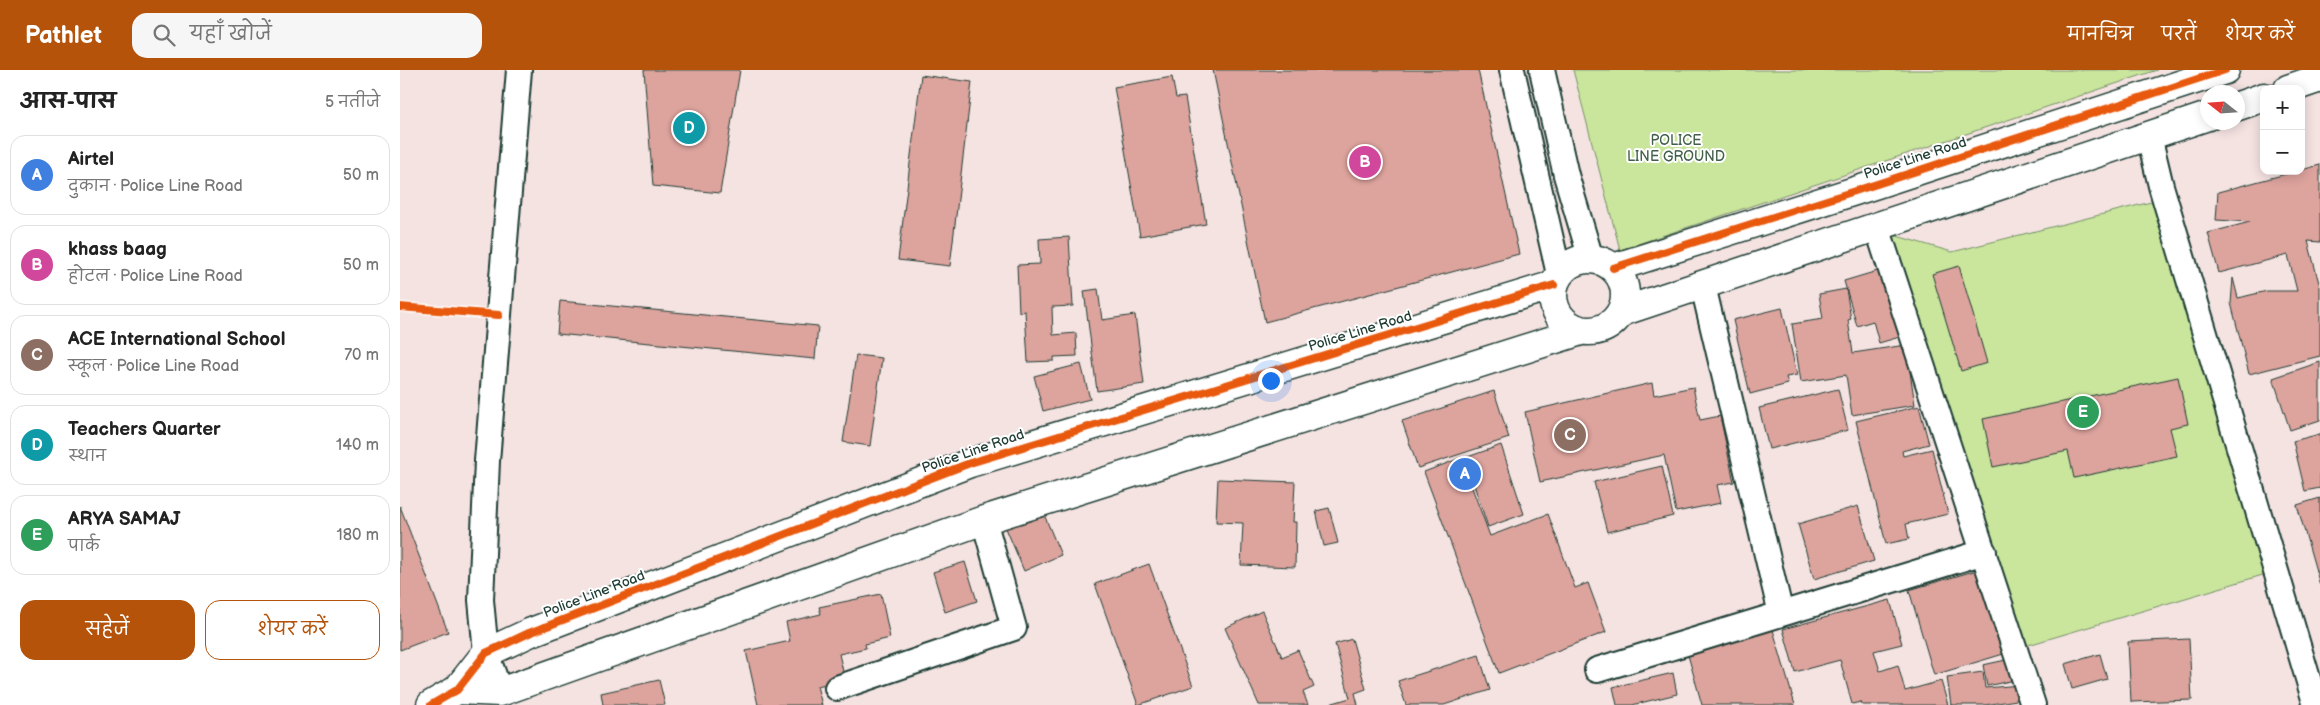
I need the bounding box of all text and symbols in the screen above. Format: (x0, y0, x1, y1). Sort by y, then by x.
search box (132, 13, 482, 58)
text: Pathlet (25, 21, 102, 50)
icon: search (150, 21, 178, 49)
text: यहाँ खोजें (190, 23, 272, 46)
text: मानचित्र (2067, 24, 2133, 45)
text: परतें (2161, 24, 2197, 45)
text: शेयर करें (2225, 24, 2295, 45)
north arrow (2200, 85, 2245, 130)
map controls (2260, 85, 2305, 175)
button: + (2260, 85, 2305, 130)
text: आस-पास (20, 89, 116, 114)
text: 5 नतीजे (325, 93, 380, 112)
pin: D (673, 109, 705, 147)
button: − (2260, 130, 2305, 175)
park label: POLICE LINE GROUND (1627, 132, 1725, 165)
street label: Police Line Road (1861, 133, 1969, 183)
pin: B (1349, 143, 1381, 181)
text: Airtel (68, 148, 114, 171)
text: A (32, 166, 42, 185)
text: 50 m (343, 166, 379, 185)
text: दुकान · Police Line Road (68, 177, 243, 196)
text: khass baag (68, 238, 167, 261)
text: B (31, 256, 43, 275)
text: 50 m (343, 256, 379, 275)
text: होटल · Police Line Road (68, 267, 243, 286)
street label: Police Line Road (1306, 307, 1414, 355)
text: ACE International School (68, 328, 285, 351)
text: C (31, 346, 43, 365)
text: 70 m (344, 346, 379, 365)
text: स्कूल · Police Line Road (68, 357, 239, 376)
your location (1258, 368, 1284, 394)
pin: E (2067, 393, 2099, 431)
pin: C (1554, 416, 1586, 454)
text: Teachers Quarter (68, 418, 221, 441)
street label: Police Line Road (920, 425, 1026, 477)
text: D (31, 436, 43, 455)
text: 140 m (336, 436, 379, 455)
text: स्थान (68, 447, 106, 466)
pin: A (1449, 455, 1481, 493)
text: ARYA SAMAJ (68, 508, 180, 531)
text: E (32, 526, 42, 545)
text: 180 m (337, 526, 379, 545)
text: पार्क (68, 537, 99, 556)
street label: Police Line Road (541, 567, 647, 621)
button: सहेजें (20, 600, 195, 660)
button: शेयर करें (205, 600, 380, 660)

